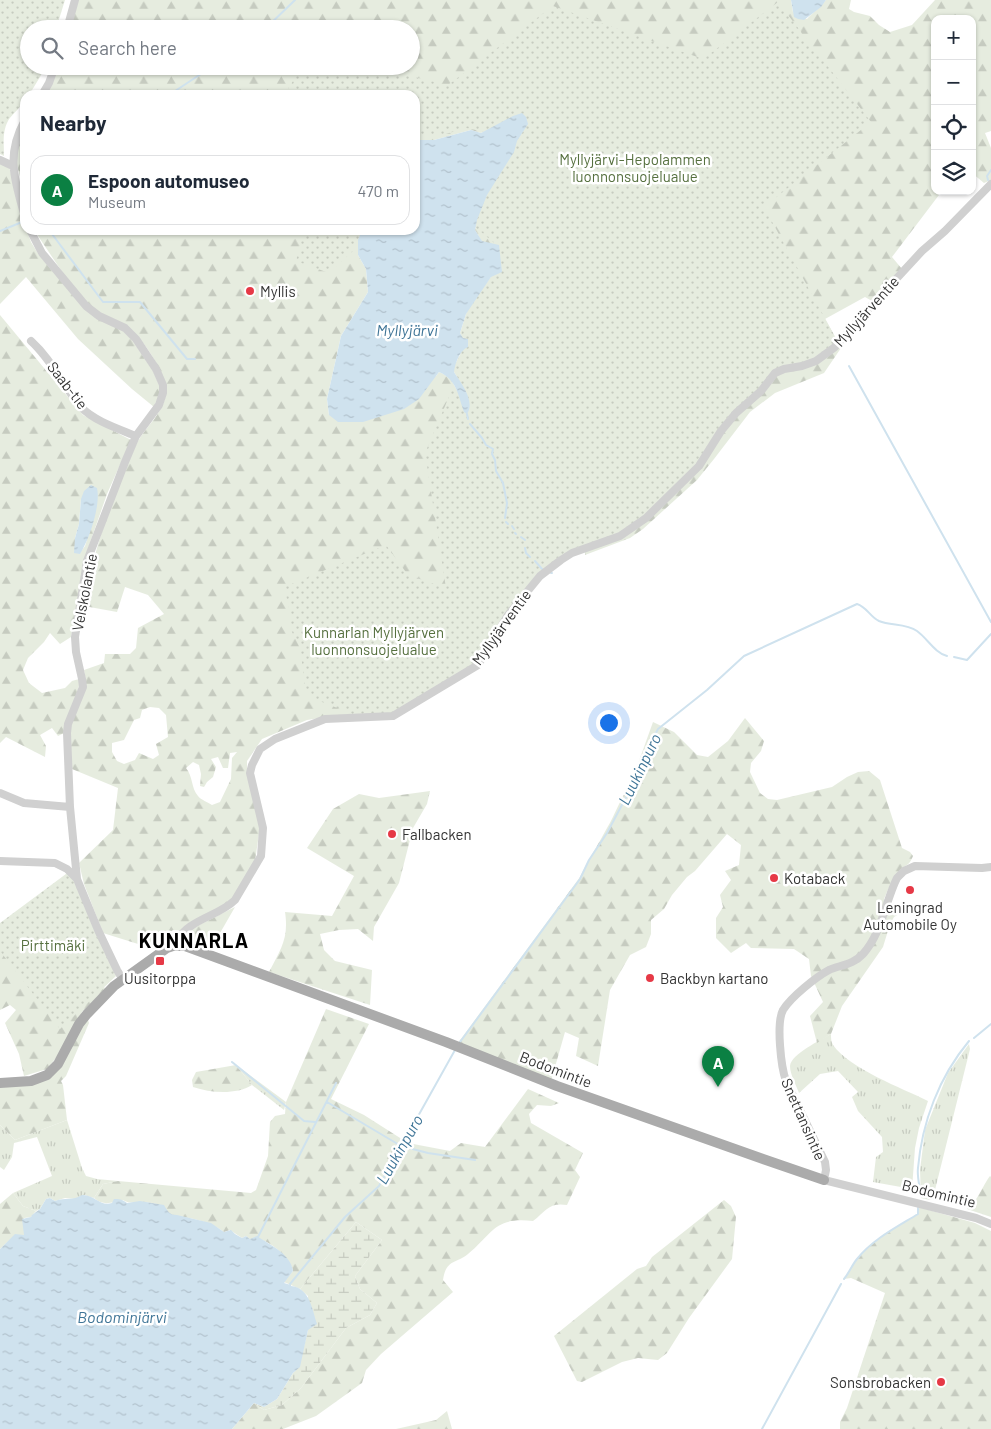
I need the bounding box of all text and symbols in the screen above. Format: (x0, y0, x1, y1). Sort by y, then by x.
map controls (931, 15, 976, 195)
button: + (931, 15, 976, 60)
search box (20, 20, 420, 75)
icon: search (38, 34, 66, 62)
text: Search here (78, 36, 177, 59)
button: − (931, 60, 976, 105)
button: locate (931, 105, 976, 150)
text: Nearby (40, 110, 106, 135)
park label: Myllyjärvi-Hepolammen luonnonsuojelualue (559, 150, 711, 185)
button: layers (931, 150, 976, 195)
text: Espoon automuseo (88, 169, 250, 192)
text: A (52, 181, 62, 200)
text: 470 m (358, 181, 399, 200)
text: Museum (88, 192, 146, 211)
street label: Myllyjärventie (830, 272, 902, 350)
place label: Myllis (260, 282, 296, 300)
marker: Myllis (244, 285, 256, 297)
water label: Myllyjärvi (376, 320, 438, 339)
street label: Saab-tie (44, 358, 92, 412)
street label: Velskolantie (68, 552, 100, 632)
street label: Myllyjärventie (468, 586, 534, 668)
park label: Kunnarlan Myllyjärven luonnonsuojelualue (304, 623, 444, 658)
your location (596, 710, 622, 736)
water label: Luukinpuro (614, 730, 664, 808)
place label: Fallbacken (402, 825, 472, 843)
marker: Fallbacken (386, 828, 398, 840)
place label: Kotaback (784, 869, 846, 887)
marker: Kotaback (768, 872, 780, 884)
marker: Leningrad Automobile Oy (904, 884, 916, 896)
place label: Leningrad Automobile Oy (863, 898, 957, 933)
district label: KUNNARLA (139, 928, 249, 952)
park label: Pirttimäki (21, 936, 85, 954)
marker: Uusitorppa (154, 955, 166, 967)
place label: Uusitorppa (124, 969, 196, 987)
place label: Backbyn kartano (660, 969, 768, 987)
marker: Backbyn kartano (644, 972, 656, 984)
pin: A (702, 1046, 734, 1087)
street label: Bodomintie (518, 1047, 594, 1091)
street label: Snettansintie (778, 1075, 830, 1163)
water label: Luukinpuro (372, 1111, 426, 1187)
street label: Bodomintie (900, 1175, 978, 1211)
water label: Bodominjärvi (77, 1307, 167, 1326)
place label: Sonsbrobacken (830, 1373, 931, 1391)
marker: Sonsbrobacken (935, 1376, 947, 1388)

